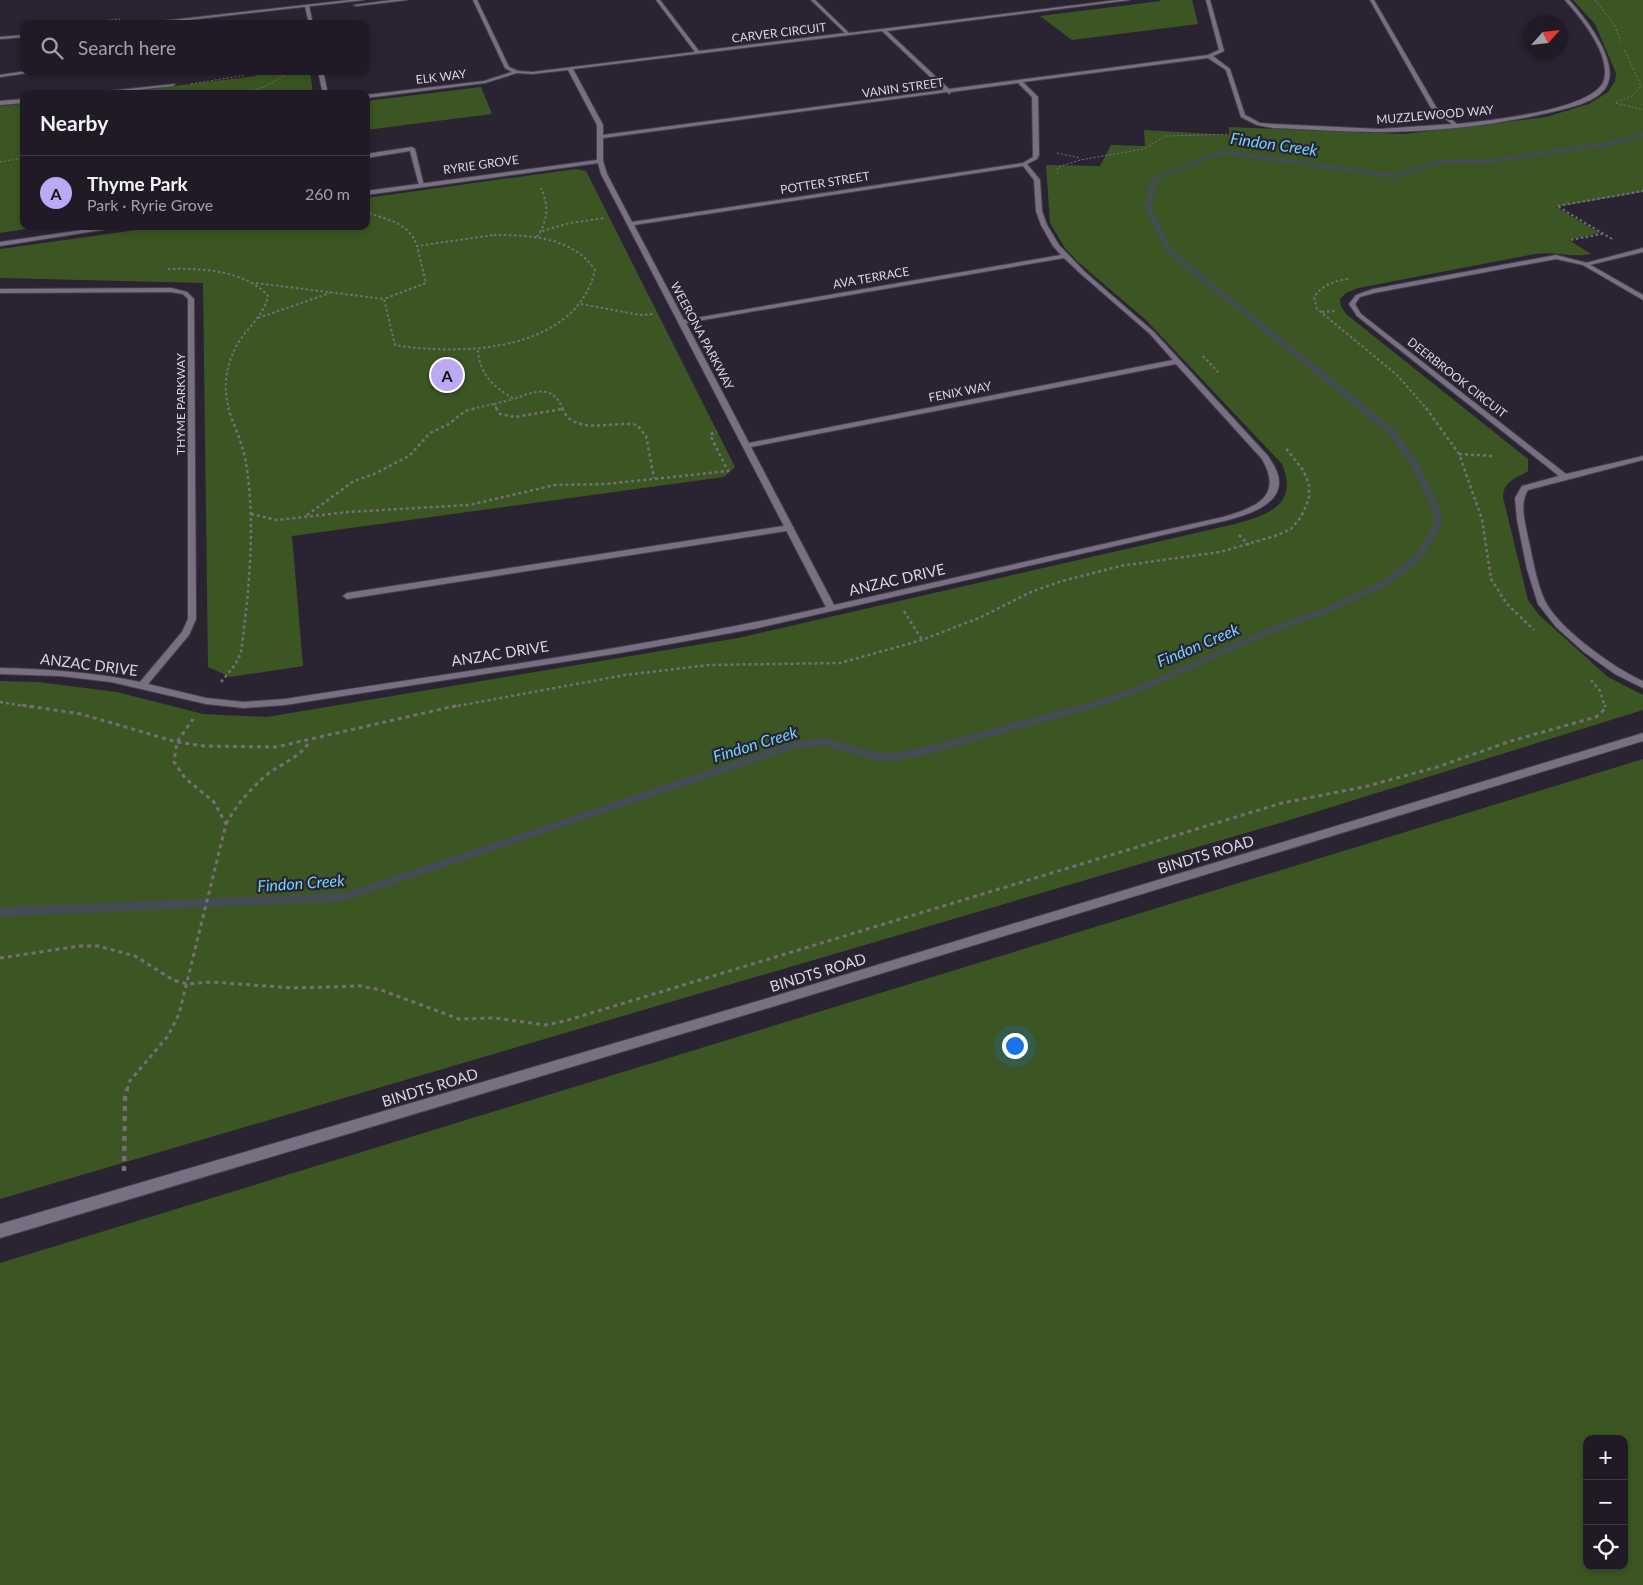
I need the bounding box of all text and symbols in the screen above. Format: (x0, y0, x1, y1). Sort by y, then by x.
north arrow (1523, 15, 1568, 60)
street label: CARVER CIRCUIT (731, 19, 827, 46)
search box (20, 20, 370, 75)
icon: search (38, 34, 66, 62)
text: Search here (78, 36, 176, 59)
street label: ELK WAY (415, 66, 467, 87)
street label: VANIN STREET (861, 74, 945, 101)
street label: MUZZLEWOOD WAY (1376, 102, 1495, 127)
text: Nearby (40, 110, 108, 135)
water label: Findon Creek (1229, 128, 1319, 159)
street label: RYRIE GROVE (442, 152, 520, 177)
street label: POTTER STREET (779, 168, 871, 197)
text: Thyme Park (87, 172, 188, 195)
text: A (50, 184, 62, 203)
text: 260 m (305, 184, 350, 203)
text: Park · Ryrie Grove (87, 195, 213, 214)
street label: AVA TERRACE (832, 263, 910, 292)
street label: WEERONA PARKWAY (668, 279, 738, 393)
street label: DEERBROOK CIRCUIT (1405, 334, 1510, 421)
street label: THYME PARKWAY (173, 353, 188, 455)
pin: A (431, 356, 463, 394)
street label: FENIX WAY (927, 378, 993, 405)
street label: ANZAC DRIVE (847, 559, 947, 599)
water label: Findon Creek (1154, 619, 1242, 670)
street label: ANZAC DRIVE (450, 636, 550, 670)
street label: ANZAC DRIVE (39, 649, 139, 679)
water label: Findon Creek (710, 722, 800, 765)
street label: BINDTS ROAD (1155, 831, 1256, 877)
water label: Findon Creek (257, 870, 346, 895)
street label: BINDTS ROAD (767, 949, 868, 995)
your location (1002, 1033, 1028, 1059)
street label: BINDTS ROAD (379, 1064, 480, 1110)
map controls (1583, 1435, 1628, 1570)
button: + (1583, 1435, 1628, 1480)
button: − (1583, 1480, 1628, 1525)
button: locate (1583, 1525, 1628, 1570)

